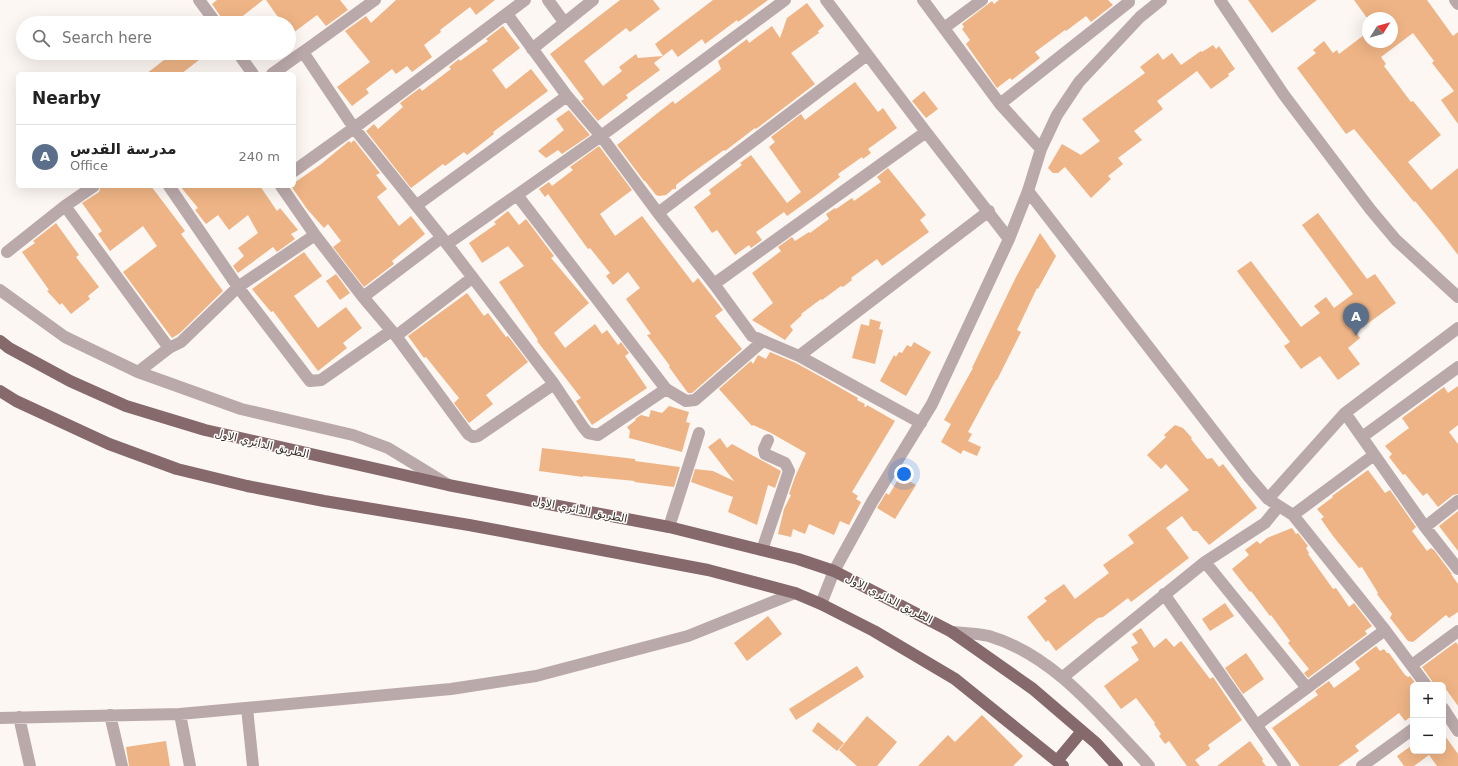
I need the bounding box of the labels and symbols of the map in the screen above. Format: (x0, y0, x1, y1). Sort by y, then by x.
north arrow (1362, 12, 1398, 48)
pin: A (1343, 303, 1369, 336)
street label: الطريق الدائري الاول (213, 427, 310, 462)
your location (894, 464, 914, 484)
street label: الطريق الدائري الاول (531, 494, 629, 527)
street label: الطريق الدائري الاول (843, 571, 935, 628)

